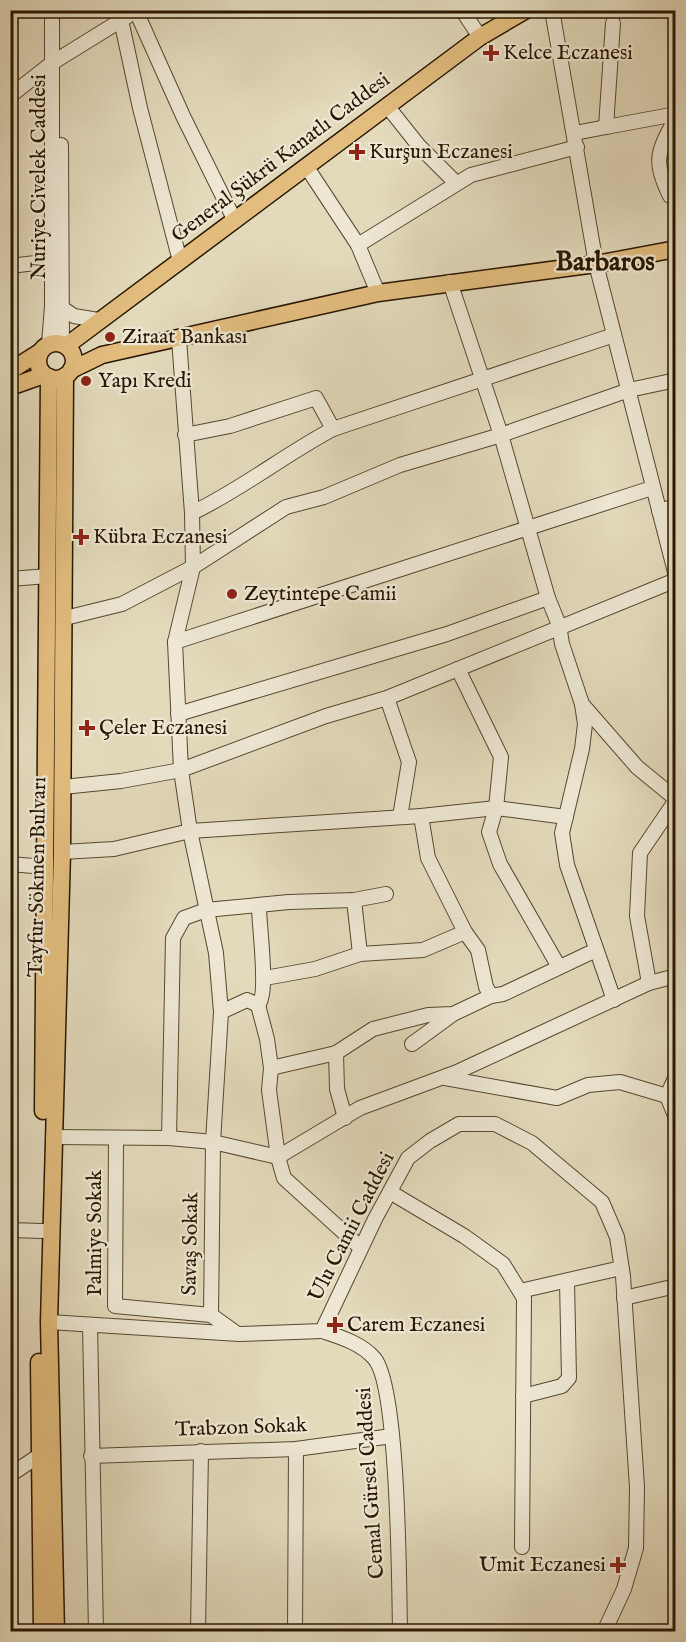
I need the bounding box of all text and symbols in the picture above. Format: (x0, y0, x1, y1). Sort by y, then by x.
place label: Kelce Eczanesi (503, 40, 633, 67)
marker: Kelce Eczanesi (484, 46, 498, 60)
street label: General Şükrü Kanatlı Caddesi (166, 67, 396, 249)
street label: Nuriye Civelek Caddesi (26, 74, 53, 280)
place label: Kurşun Eczanesi (369, 139, 513, 166)
marker: Kurşun Eczanesi (350, 145, 364, 159)
district label: Barbaros (555, 246, 655, 280)
place label: Ziraat Bankası (122, 324, 247, 351)
marker: Ziraat Bankası (103, 330, 117, 344)
place label: Yapı Kredi (98, 368, 192, 395)
marker: Yapı Kredi (79, 374, 93, 388)
place label: Kübra Eczanesi (93, 524, 228, 551)
marker: Kübra Eczanesi (74, 530, 88, 544)
place label: Zeytintepe Camii (244, 581, 397, 608)
marker: Zeytintepe Camii (225, 587, 239, 601)
place label: Çeler Eczanesi (99, 715, 227, 742)
marker: Çeler Eczanesi (80, 721, 94, 735)
street label: Tayfur Sökmen Bulvarı (23, 777, 53, 977)
street label: Ulu Camii Caddesi (303, 1148, 401, 1306)
street label: Palmiye Sokak (82, 1169, 109, 1296)
street label: Savaş Sokak (177, 1191, 205, 1296)
place label: Carem Eczanesi (347, 1312, 485, 1339)
marker: Carem Eczanesi (328, 1318, 342, 1332)
street label: Cemal Gürsel Caddesi (351, 1386, 391, 1580)
street label: Trabzon Sokak (175, 1412, 308, 1444)
place label: Umit Eczanesi (479, 1552, 606, 1579)
marker: Umit Eczanesi (611, 1558, 625, 1572)

